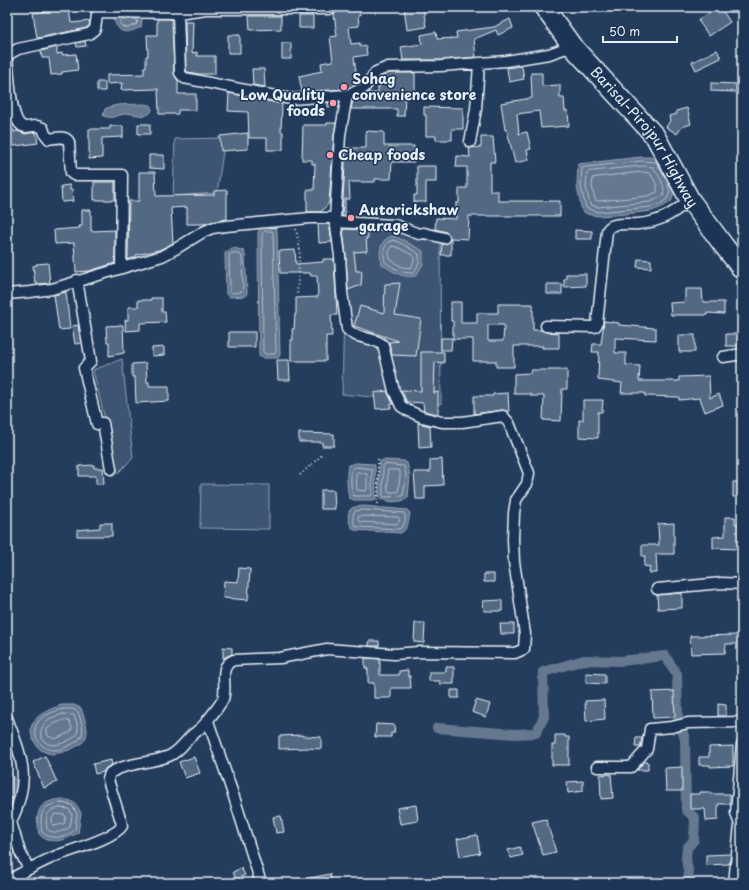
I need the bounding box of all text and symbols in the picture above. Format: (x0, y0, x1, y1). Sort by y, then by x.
scale bar (603, 18, 677, 44)
text: 50 m (609, 22, 640, 40)
street label: Barisal-Pirojpur Highway (586, 62, 703, 212)
place label: Sohag convenience store (352, 68, 477, 105)
marker: Sohag convenience store (339, 82, 349, 92)
place label: Low Quality foods (240, 84, 325, 121)
marker: Low Quality foods (328, 98, 338, 108)
place label: Cheap foods (338, 144, 425, 165)
marker: Cheap foods (325, 150, 335, 160)
place label: Autorickshaw garage (359, 199, 459, 236)
marker: Autorickshaw garage (346, 213, 356, 223)

